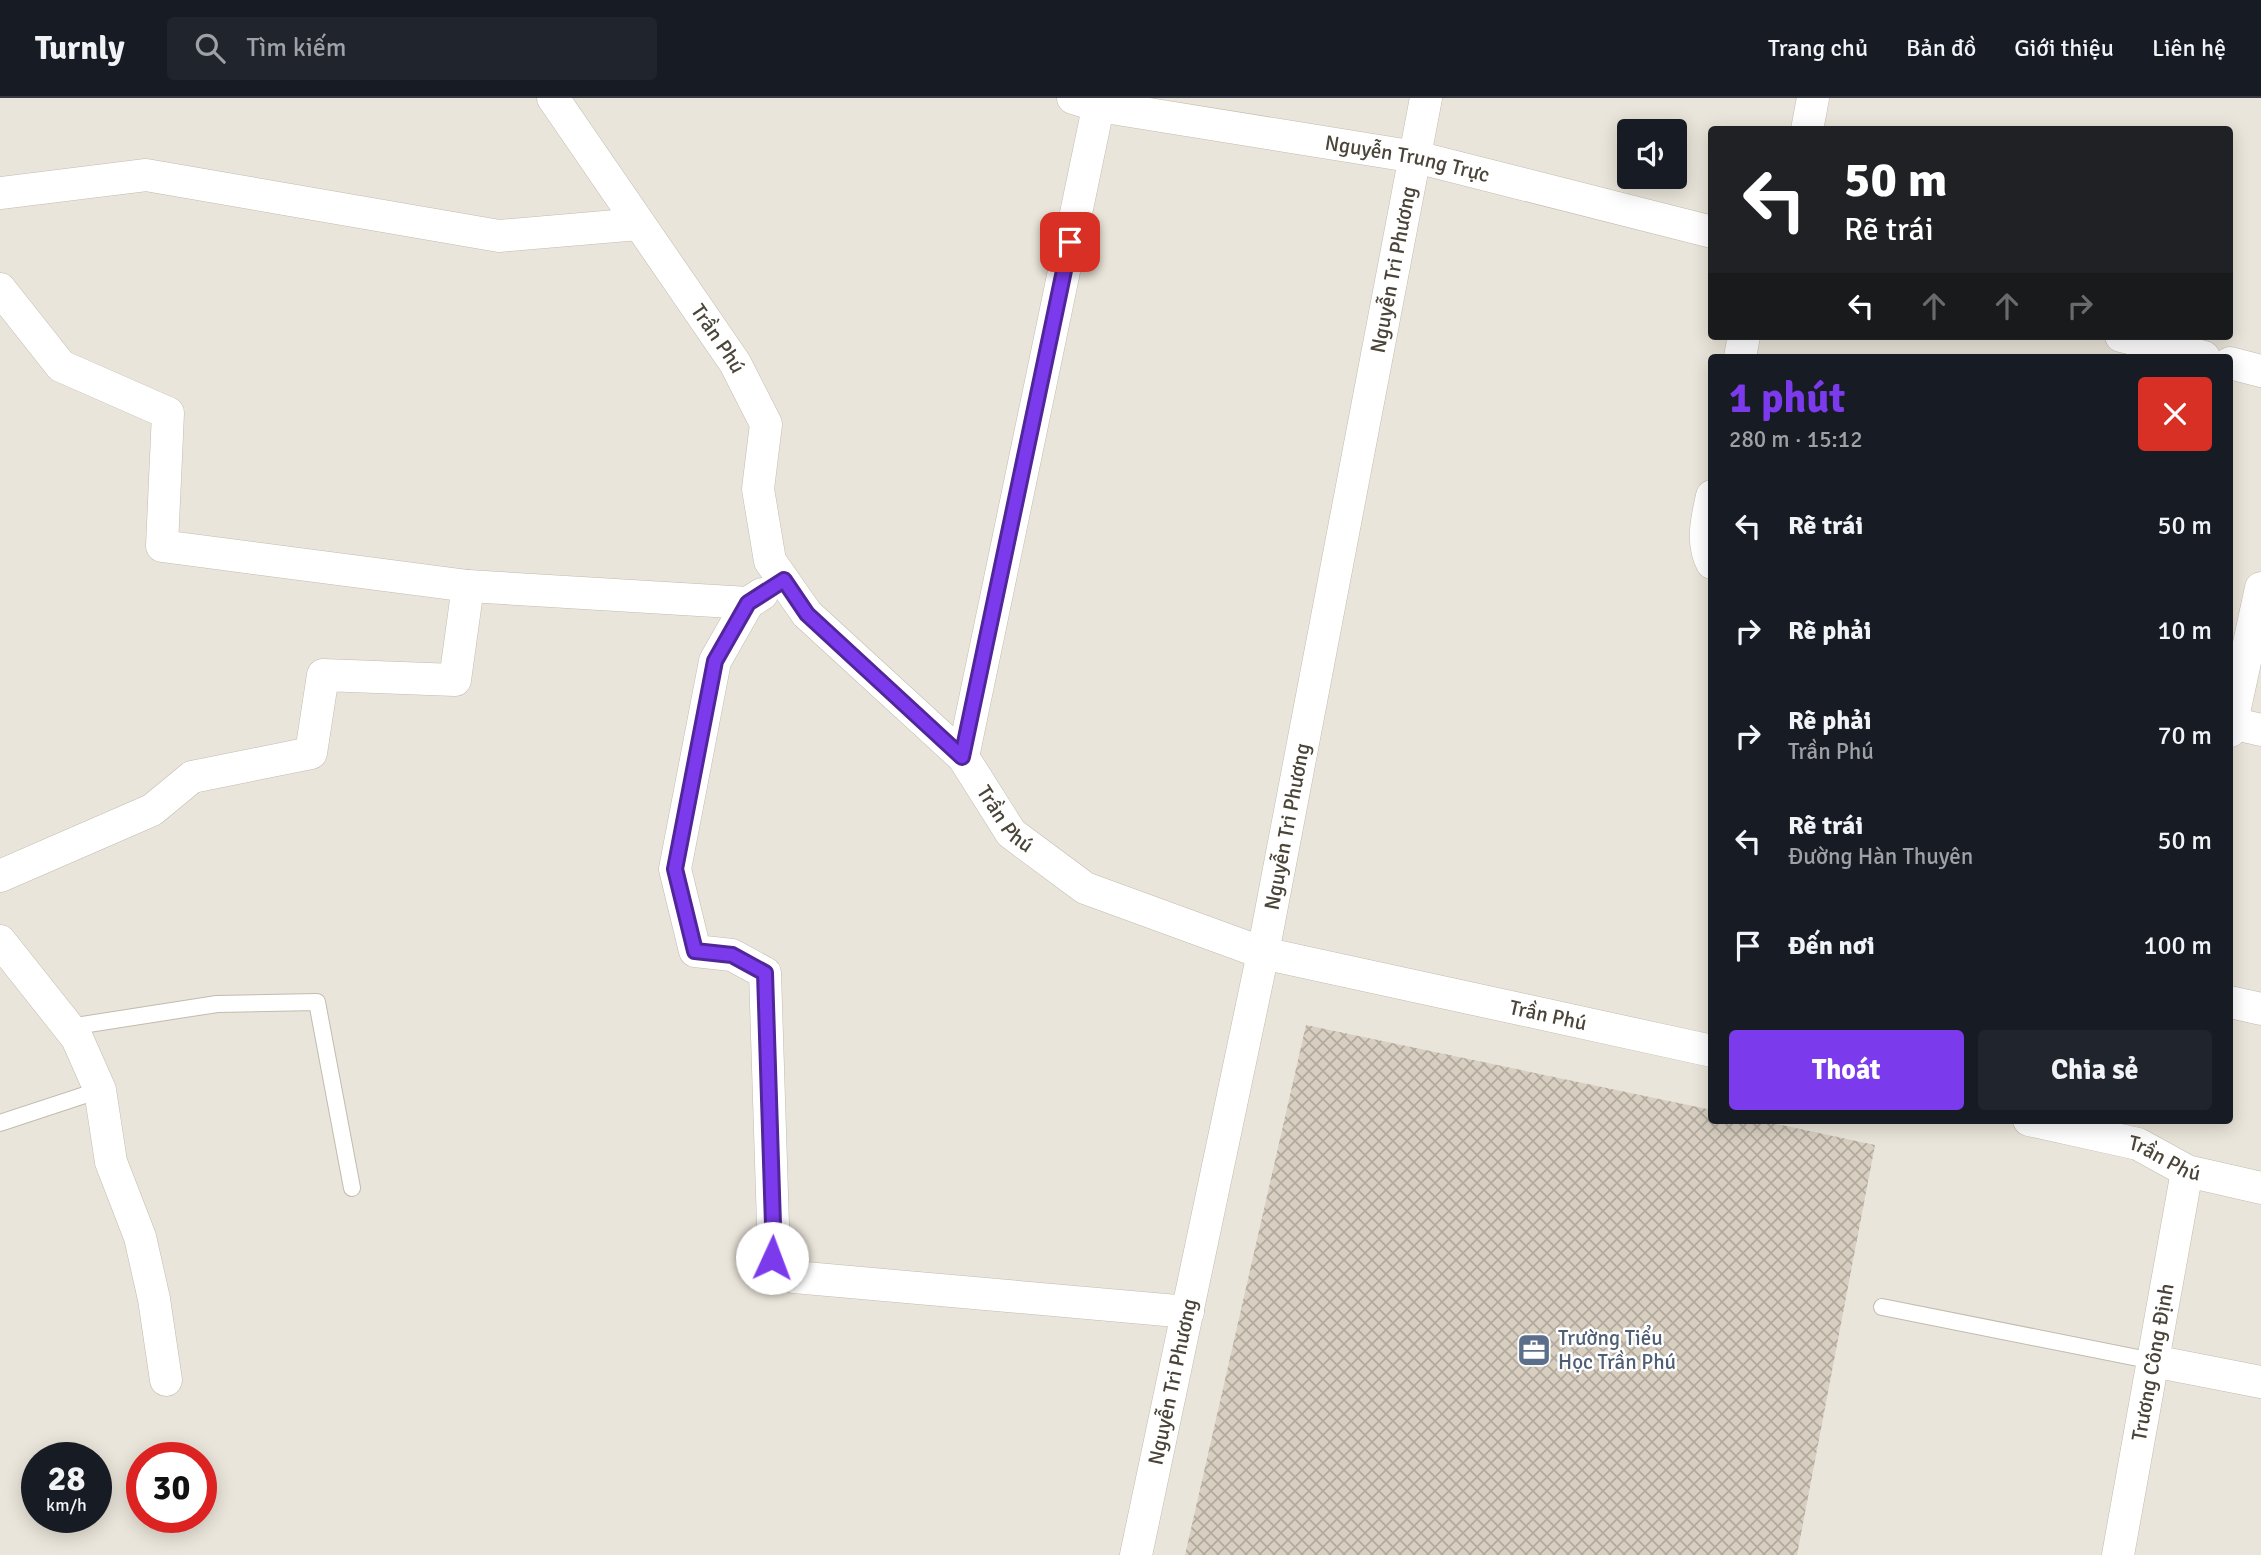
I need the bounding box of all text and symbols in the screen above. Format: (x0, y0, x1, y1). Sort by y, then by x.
search box (167, 17, 657, 80)
text: Turnly (35, 28, 125, 69)
icon: search (191, 29, 229, 67)
text: Tìm kiếm (247, 32, 346, 64)
text: Trang chủ (1768, 33, 1868, 63)
text: Bản đồ (1906, 33, 1976, 63)
text: Giới thiệu (2014, 33, 2114, 63)
text: Liên hệ (2152, 33, 2226, 63)
map controls (1617, 119, 1687, 189)
button: sound (1617, 119, 1687, 189)
street label: Nguyễn Trung Trực (1323, 130, 1492, 188)
text: 50 m (1844, 150, 1947, 210)
icon: left (1729, 154, 1820, 245)
street label: Nguyễn Tri Phương (1365, 184, 1422, 355)
text: Rẽ trái (1844, 210, 1934, 249)
pin (1040, 212, 1100, 272)
icon: arrive (1051, 223, 1089, 261)
icon: left (1842, 287, 1880, 325)
icon: ahead (1915, 287, 1953, 325)
icon: ahead (1988, 287, 2026, 325)
icon: right (2061, 287, 2099, 325)
street label: Trần Phú (685, 299, 751, 378)
text: 1 phút (1729, 373, 1845, 424)
button: close (2138, 377, 2212, 451)
text: 280 m · 15:12 (1729, 425, 1863, 454)
icon: left (1729, 507, 1767, 545)
text: Rẽ trái (1788, 510, 1863, 542)
text: 50 m (2157, 510, 2212, 542)
icon: right (1729, 612, 1767, 650)
text: Rẽ phải (1788, 615, 1872, 647)
text: 10 m (2157, 615, 2212, 647)
text: Rẽ phải (1788, 705, 1872, 737)
icon: right (1729, 717, 1767, 755)
text: 70 m (2157, 720, 2212, 752)
text: Trần Phú (1788, 737, 1874, 766)
street label: Nguyễn Tri Phương (1258, 741, 1316, 912)
street label: Trần Phú (971, 781, 1039, 858)
text: Rẽ trái (1788, 810, 1863, 842)
icon: left (1729, 822, 1767, 860)
text: 50 m (2157, 825, 2212, 857)
text: Đường Hàn Thuyên (1788, 842, 1973, 871)
icon: arrive (1729, 927, 1767, 965)
text: Đến nơi (1788, 930, 1875, 962)
text: 100 m (2143, 930, 2212, 962)
street label: Trần Phú (1507, 994, 1589, 1036)
button: Thoát (1729, 1030, 1964, 1110)
button: Chia sẻ (1978, 1030, 2212, 1110)
street label: Trần Phú (2127, 1129, 2203, 1187)
position arrow (735, 1221, 809, 1295)
street label: Trương Công Định (2126, 1281, 2180, 1443)
street label: Nguyễn Tri Phương (1142, 1296, 1203, 1467)
place label: Trường Tiểu Học Trần Phú (1558, 1324, 1676, 1375)
office icon: Trường Tiểu Học Trần Phú (1515, 1331, 1553, 1369)
speed limit sign: 30 (126, 1442, 217, 1533)
text: 28 (48, 1457, 85, 1500)
text: km/h (46, 1494, 87, 1516)

